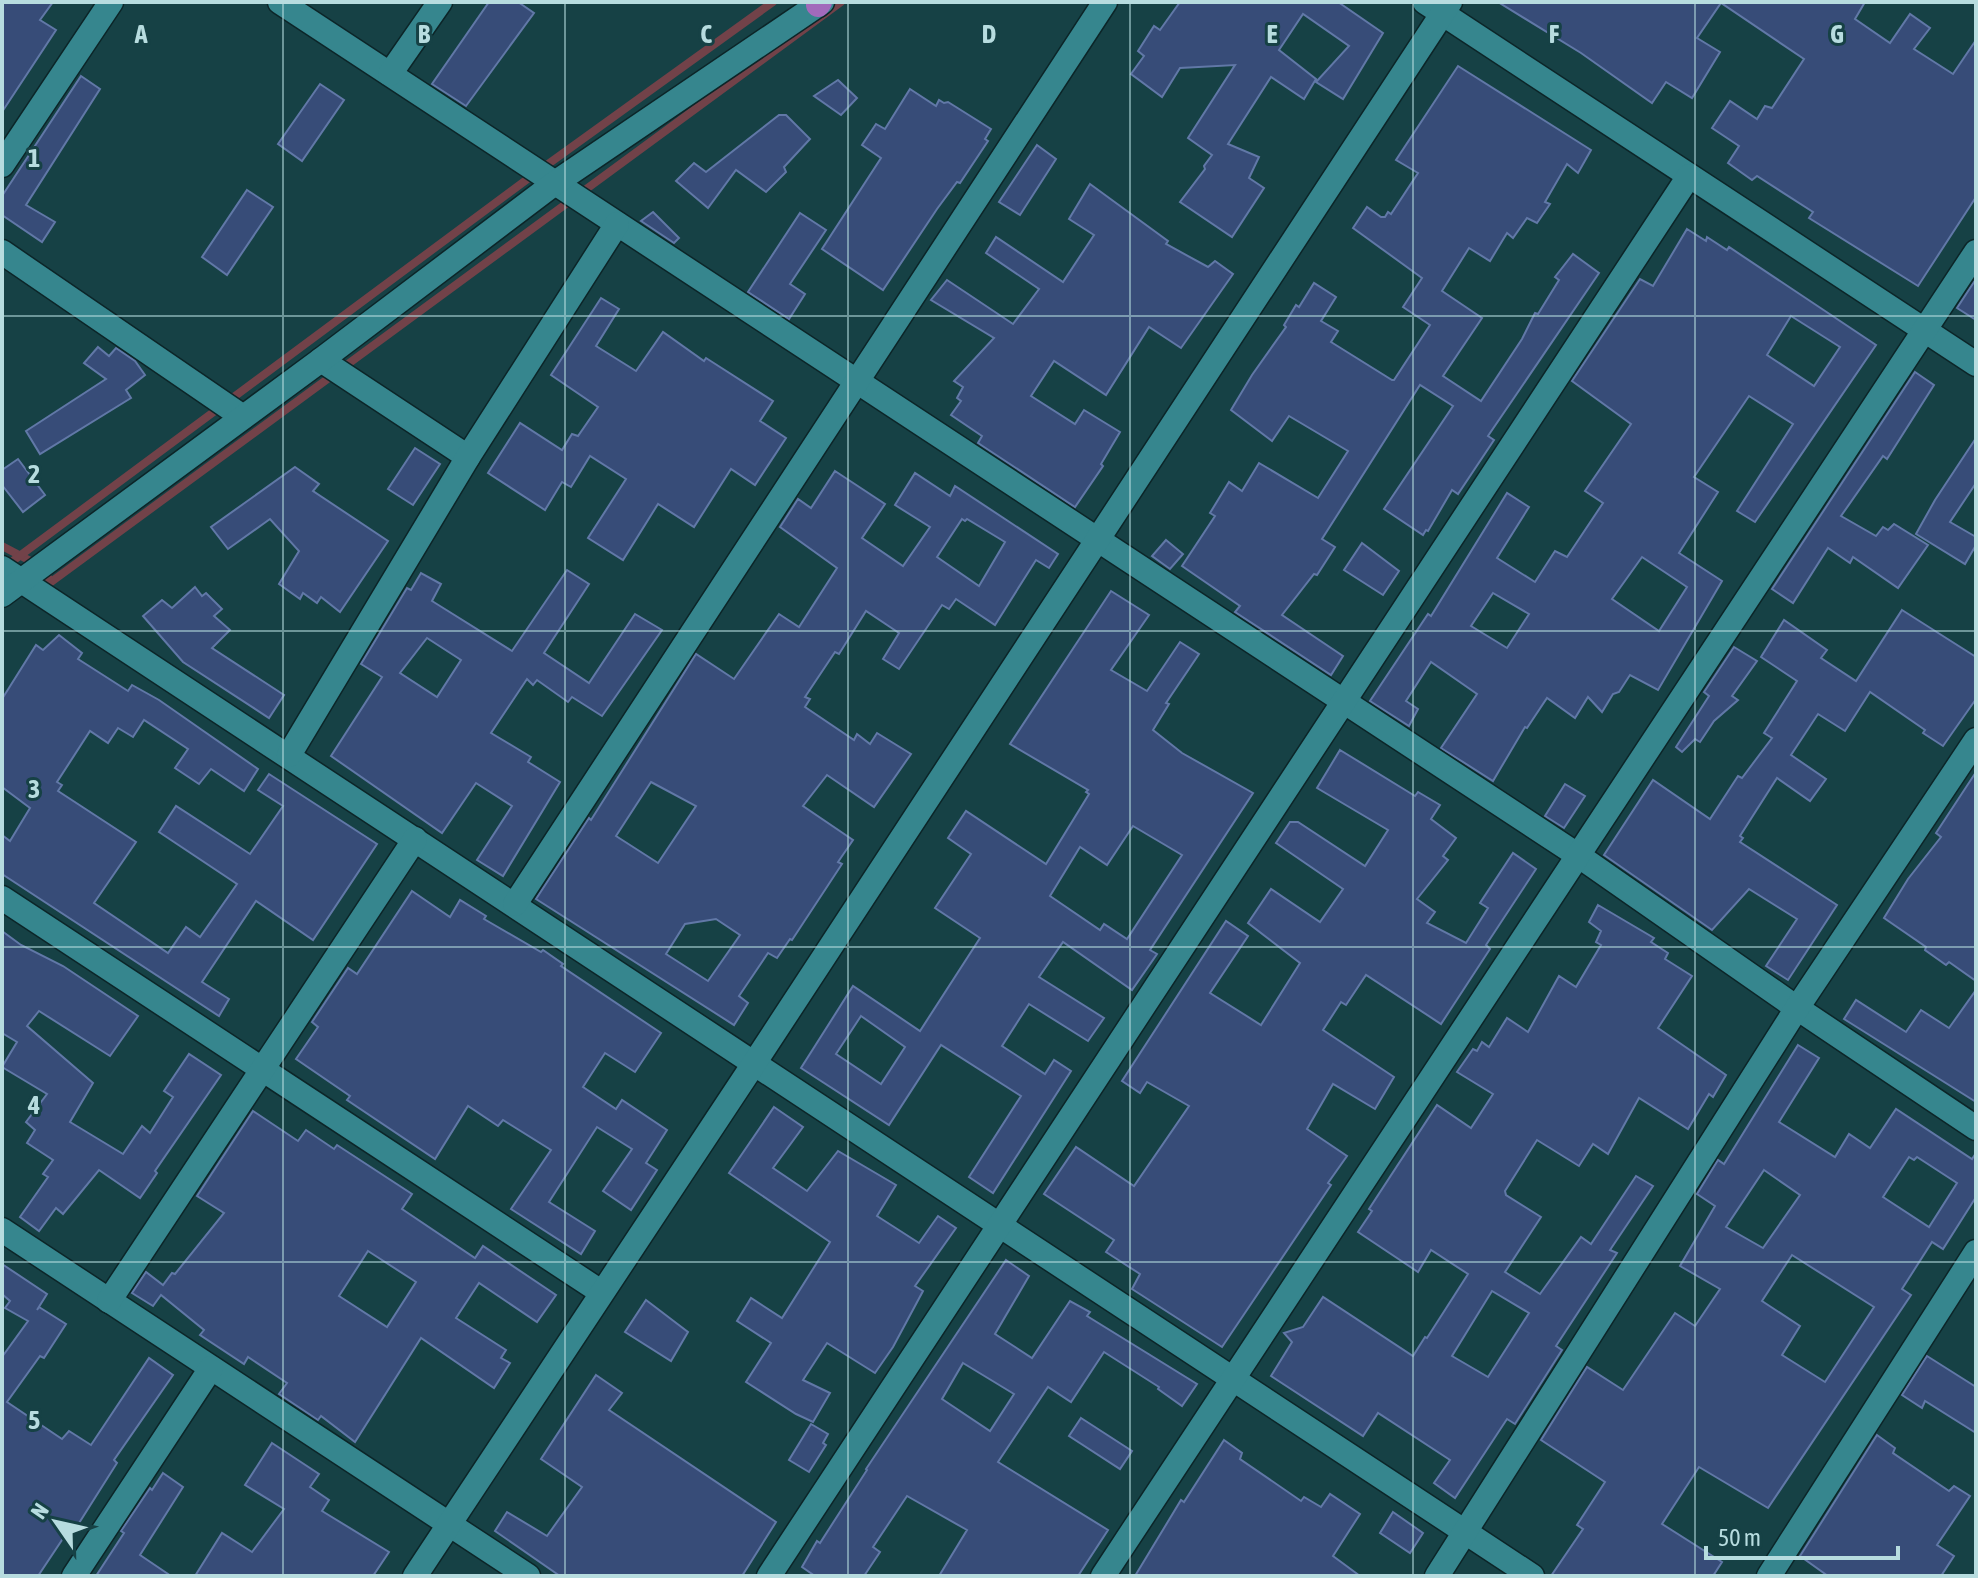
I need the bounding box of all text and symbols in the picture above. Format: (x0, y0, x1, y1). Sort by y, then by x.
text: A (134, 19, 148, 49)
text: B (418, 19, 431, 49)
text: C (700, 19, 712, 49)
text: D (982, 19, 996, 49)
text: E (1266, 19, 1278, 49)
text: F (1549, 19, 1560, 49)
text: G (1830, 19, 1844, 49)
text: 1 (28, 143, 40, 173)
text: 2 (28, 459, 40, 489)
text: 3 (28, 774, 40, 804)
text: 4 (27, 1090, 40, 1120)
text: 5 (28, 1405, 40, 1435)
north arrow (16, 1482, 96, 1562)
text: N (25, 1498, 54, 1523)
scale bar (1706, 1510, 1898, 1560)
text: 50 m (1718, 1524, 1761, 1551)

